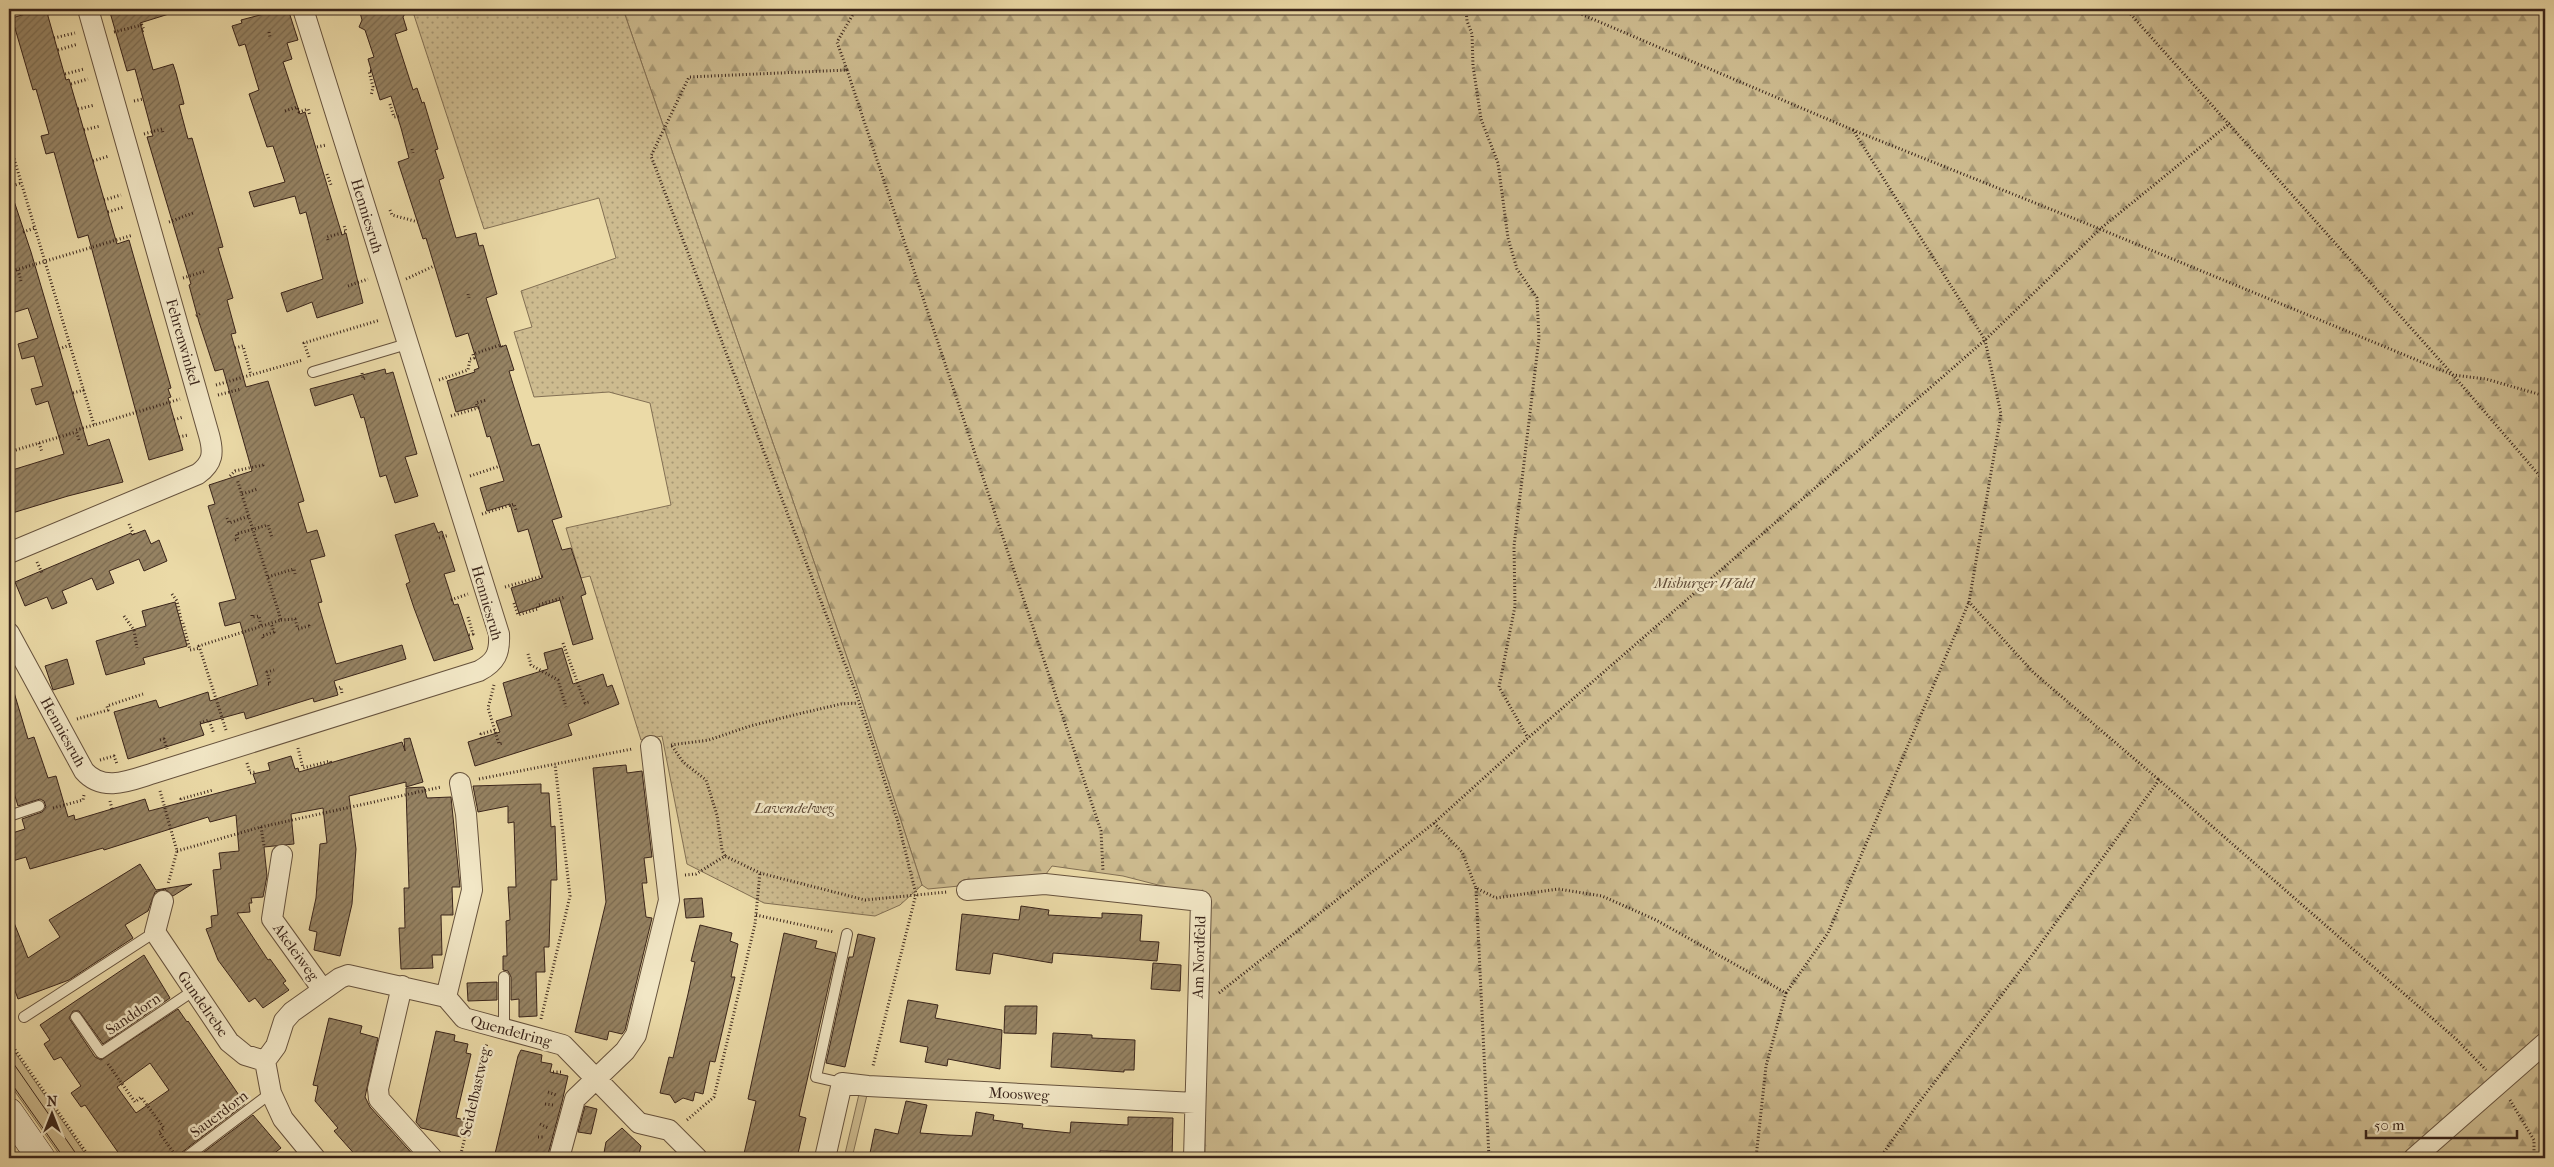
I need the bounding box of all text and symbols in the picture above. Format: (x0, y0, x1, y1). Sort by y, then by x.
street label: Henniesruh (347, 176, 387, 256)
street label: Fehrenwinkel (162, 297, 204, 387)
street label: Henniesruh (468, 563, 506, 643)
park label: Misburger Wald (1653, 574, 1756, 592)
street label: Henniesruh (36, 694, 90, 771)
park label: Lavendelweg (753, 799, 835, 817)
street label: Am Nordfeld (1189, 915, 1209, 1000)
street label: Akeleiweg (269, 919, 323, 985)
street label: Gundelrebe (174, 968, 233, 1041)
street label: Sanddorn (102, 989, 164, 1039)
street label: Quendelring (468, 1012, 554, 1051)
street label: Seidelbastweg (456, 1045, 494, 1138)
street label: Moosweg (988, 1083, 1051, 1105)
street label: Sauerdorn (187, 1086, 252, 1141)
north arrow (28, 1090, 78, 1140)
text: N (47, 1093, 58, 1110)
scale bar (2366, 1107, 2518, 1139)
text: 50 m (2374, 1116, 2405, 1134)

